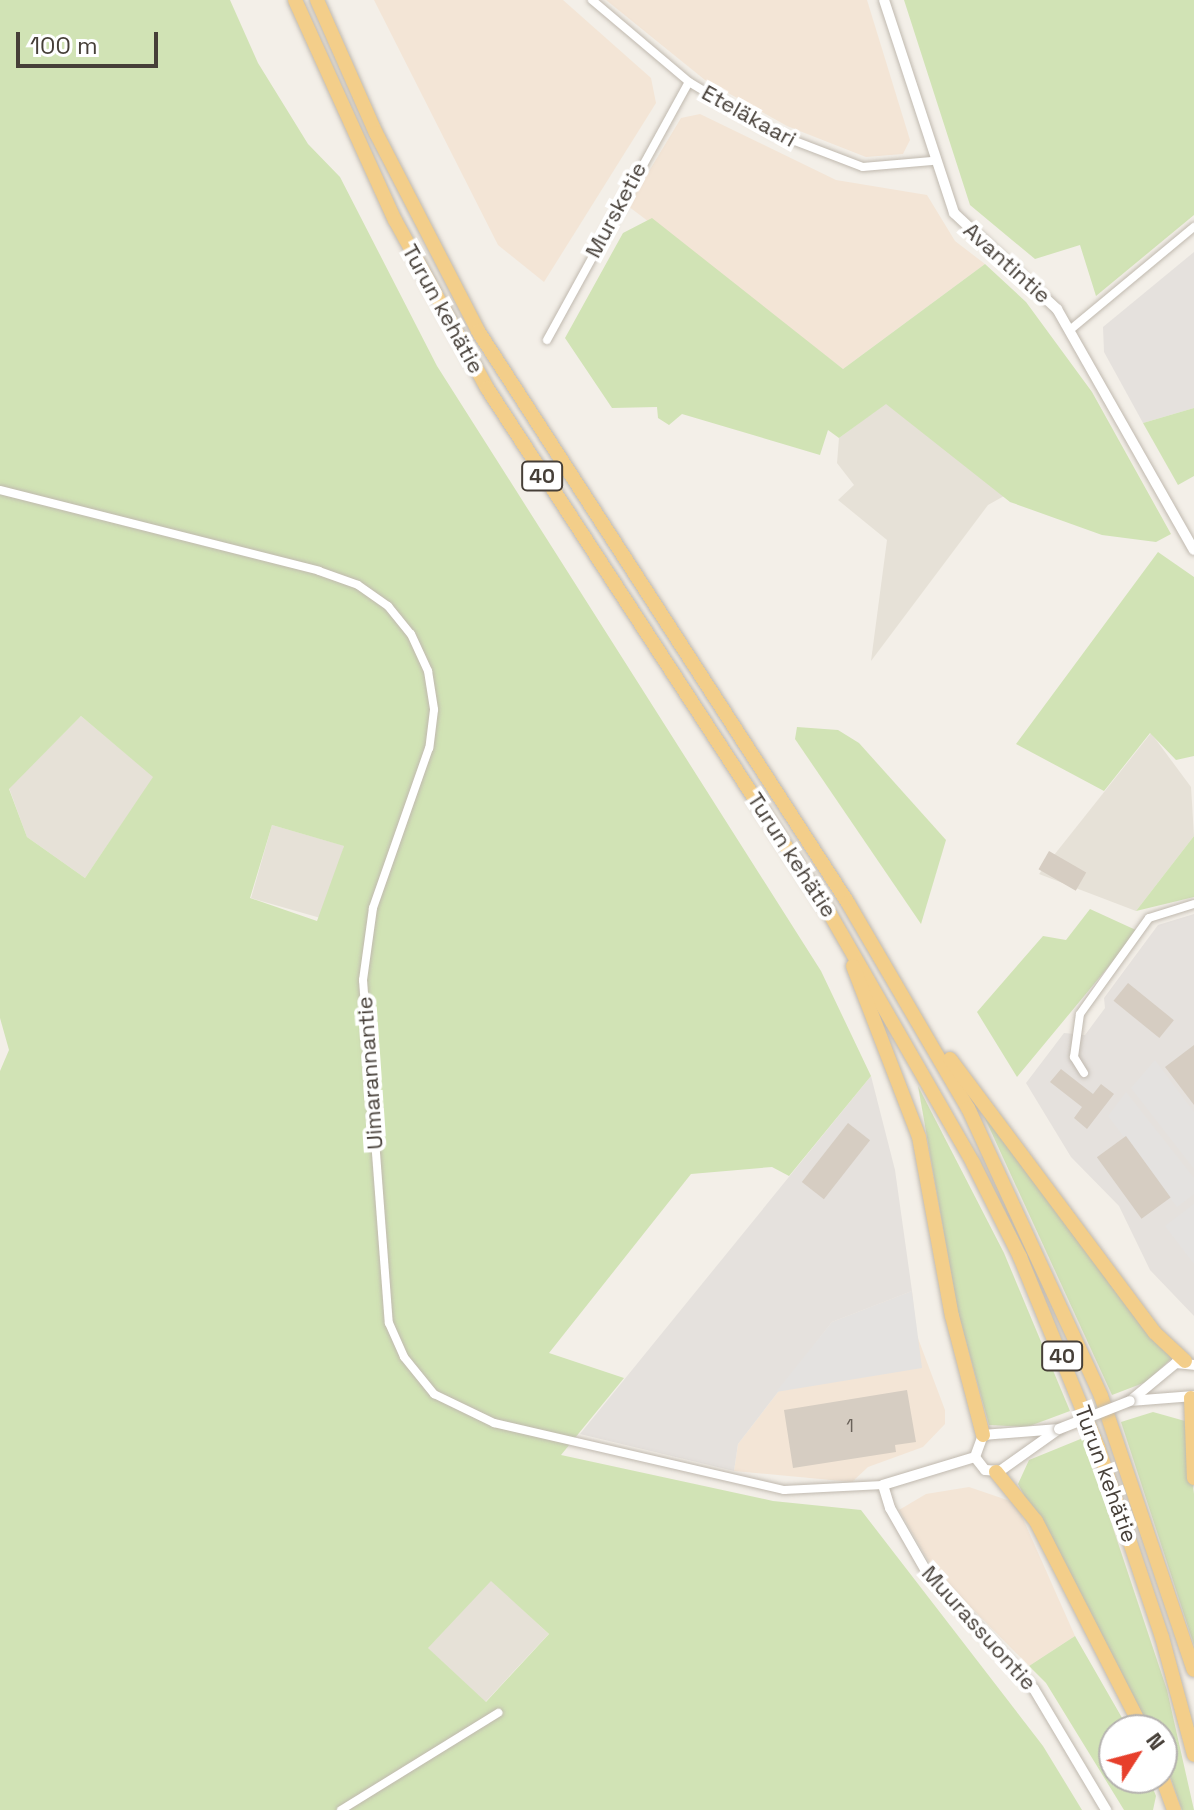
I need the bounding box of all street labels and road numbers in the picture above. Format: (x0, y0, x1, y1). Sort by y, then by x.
street label: Eteläkaari (697, 79, 801, 153)
street label: Mursketie (580, 158, 652, 262)
street label: Avantintie (958, 217, 1056, 309)
street label: Turun kehätie (397, 240, 489, 378)
road number: 40 (520, 460, 564, 492)
street label: Turun kehätie (742, 787, 842, 923)
street label: Uimarannantie (351, 996, 389, 1150)
road number: 40 (1040, 1340, 1084, 1372)
street label: Turun kehätie (1069, 1402, 1143, 1546)
street label: Muurassuontie (916, 1560, 1042, 1696)

